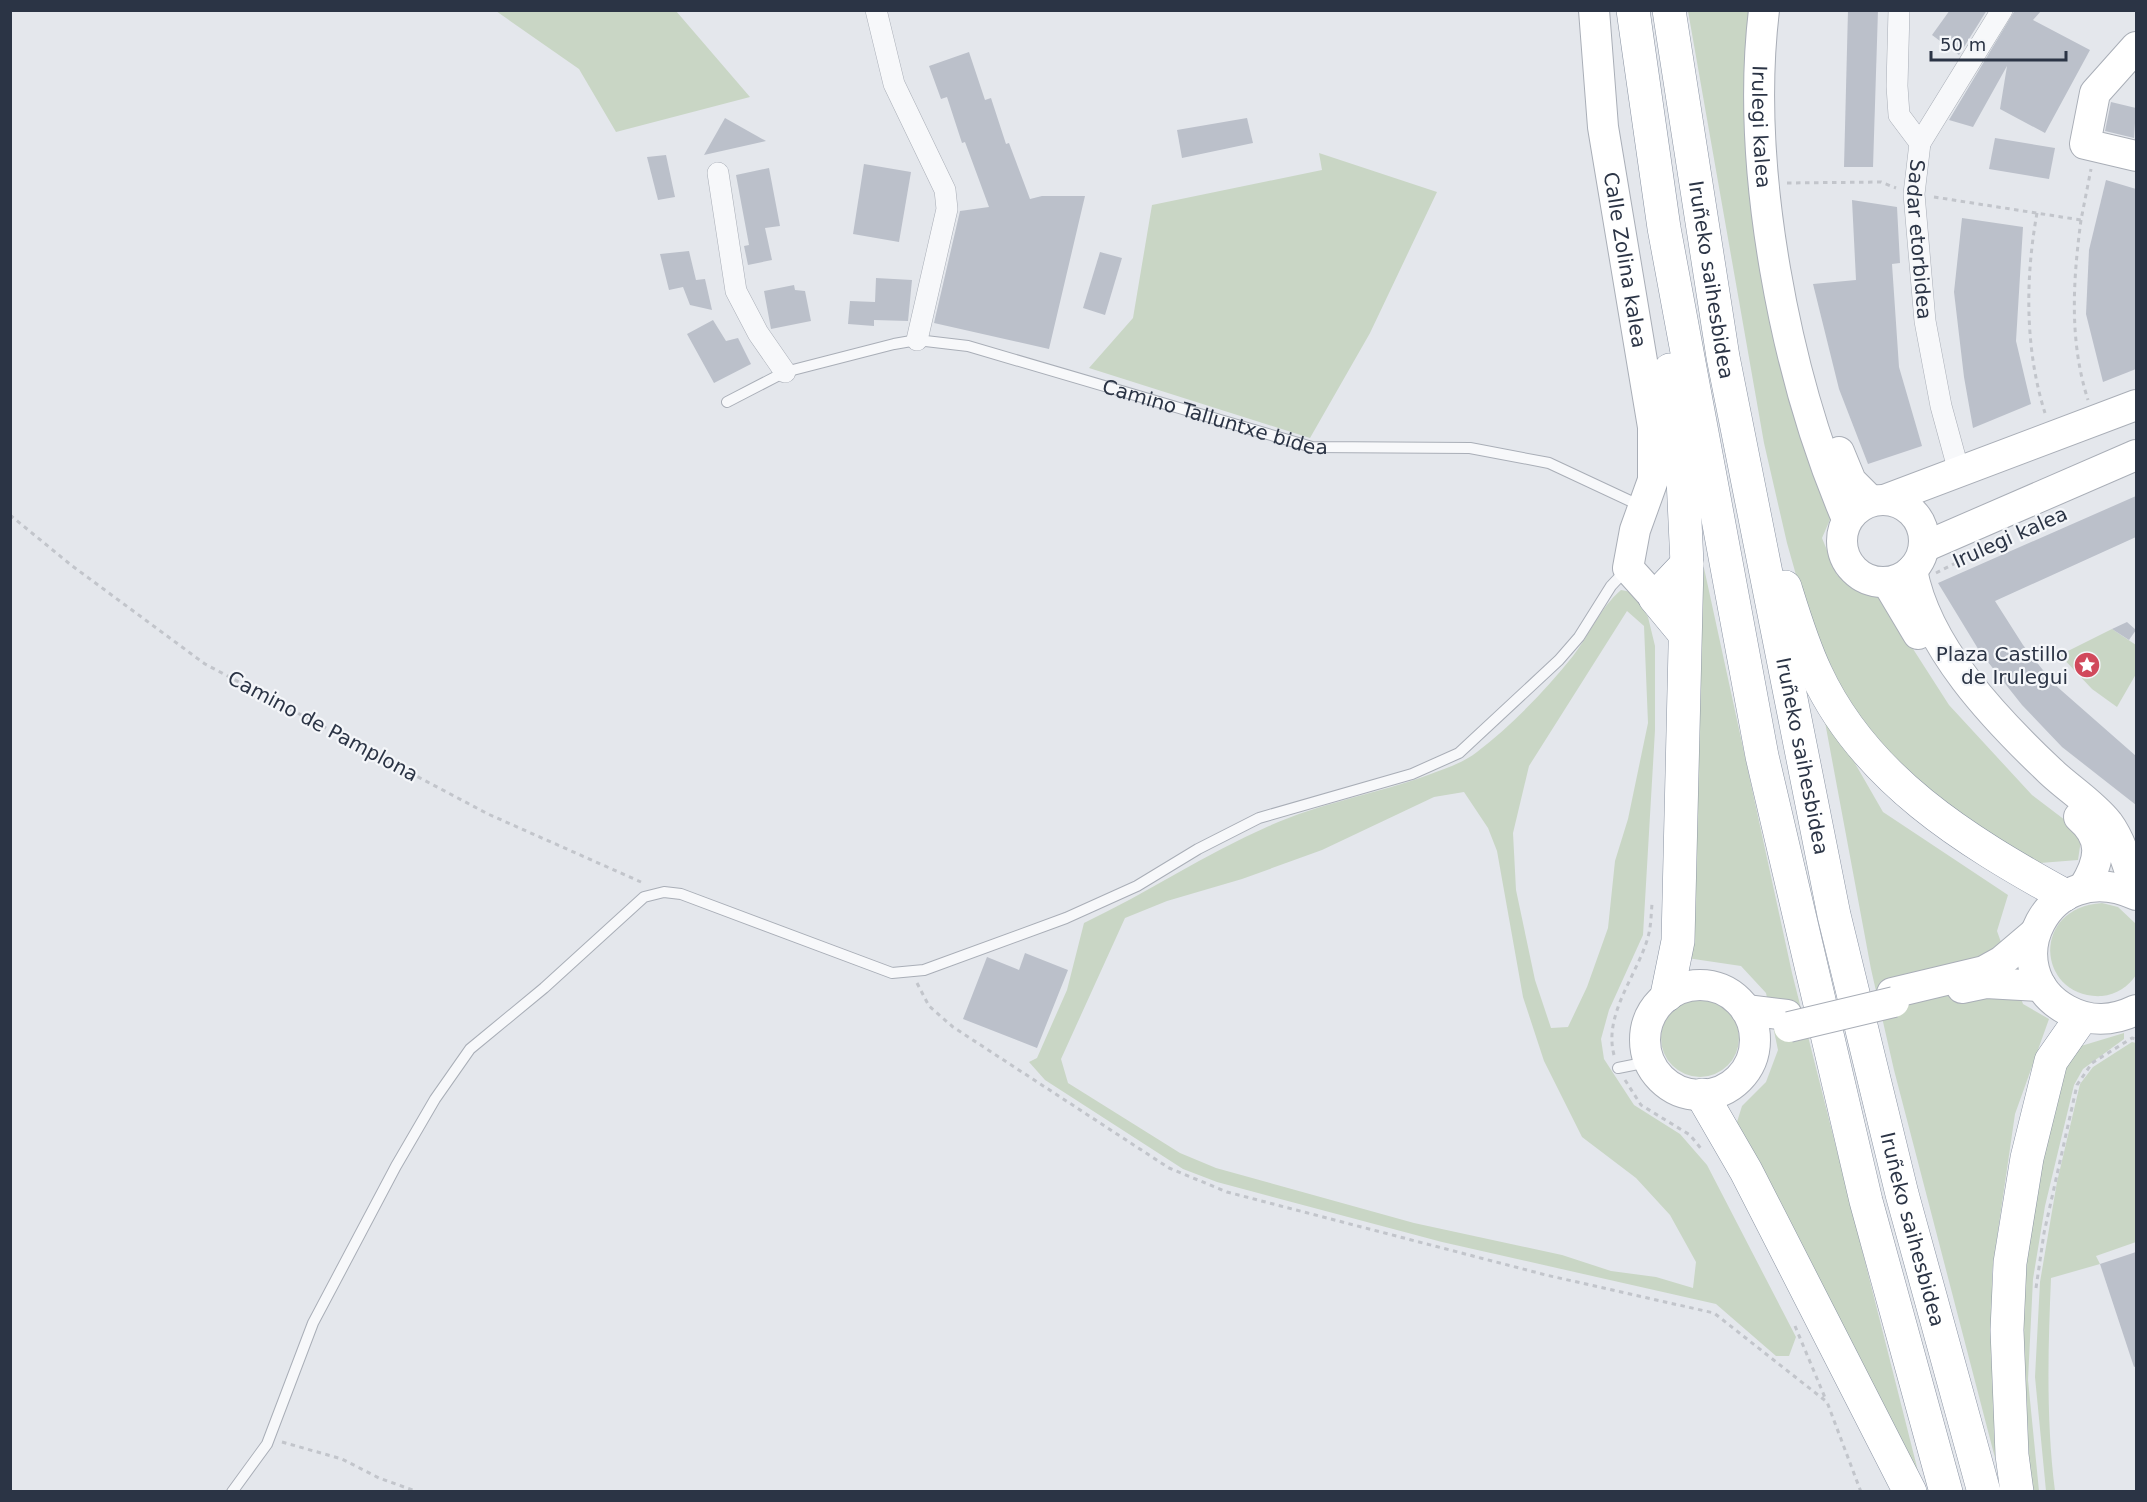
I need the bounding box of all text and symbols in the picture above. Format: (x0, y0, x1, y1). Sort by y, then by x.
scale bar (1931, 24, 2066, 62)
text: 50 m (1940, 34, 1986, 55)
street label: Irulegi kalea (1747, 65, 1776, 189)
street label: Sadar etorbidea (1902, 158, 1937, 320)
street label: Calle Zolina kalea (1599, 170, 1652, 350)
street label: Iruñeko saihesbidea (1684, 179, 1739, 381)
street label: Camino Talluntxe bidea (1100, 374, 1328, 459)
street label: Irulegi kalea (1949, 501, 2071, 573)
place label: Plaza Castillo de Irulegui (1936, 642, 2068, 689)
place icon: Plaza Castillo de Irulegui (2072, 650, 2102, 680)
street label: Iruñeko saihesbidea (1771, 655, 1834, 857)
street label: Camino de Pamplona (224, 666, 422, 786)
street label: Iruñeko saihesbidea (1875, 1129, 1950, 1329)

